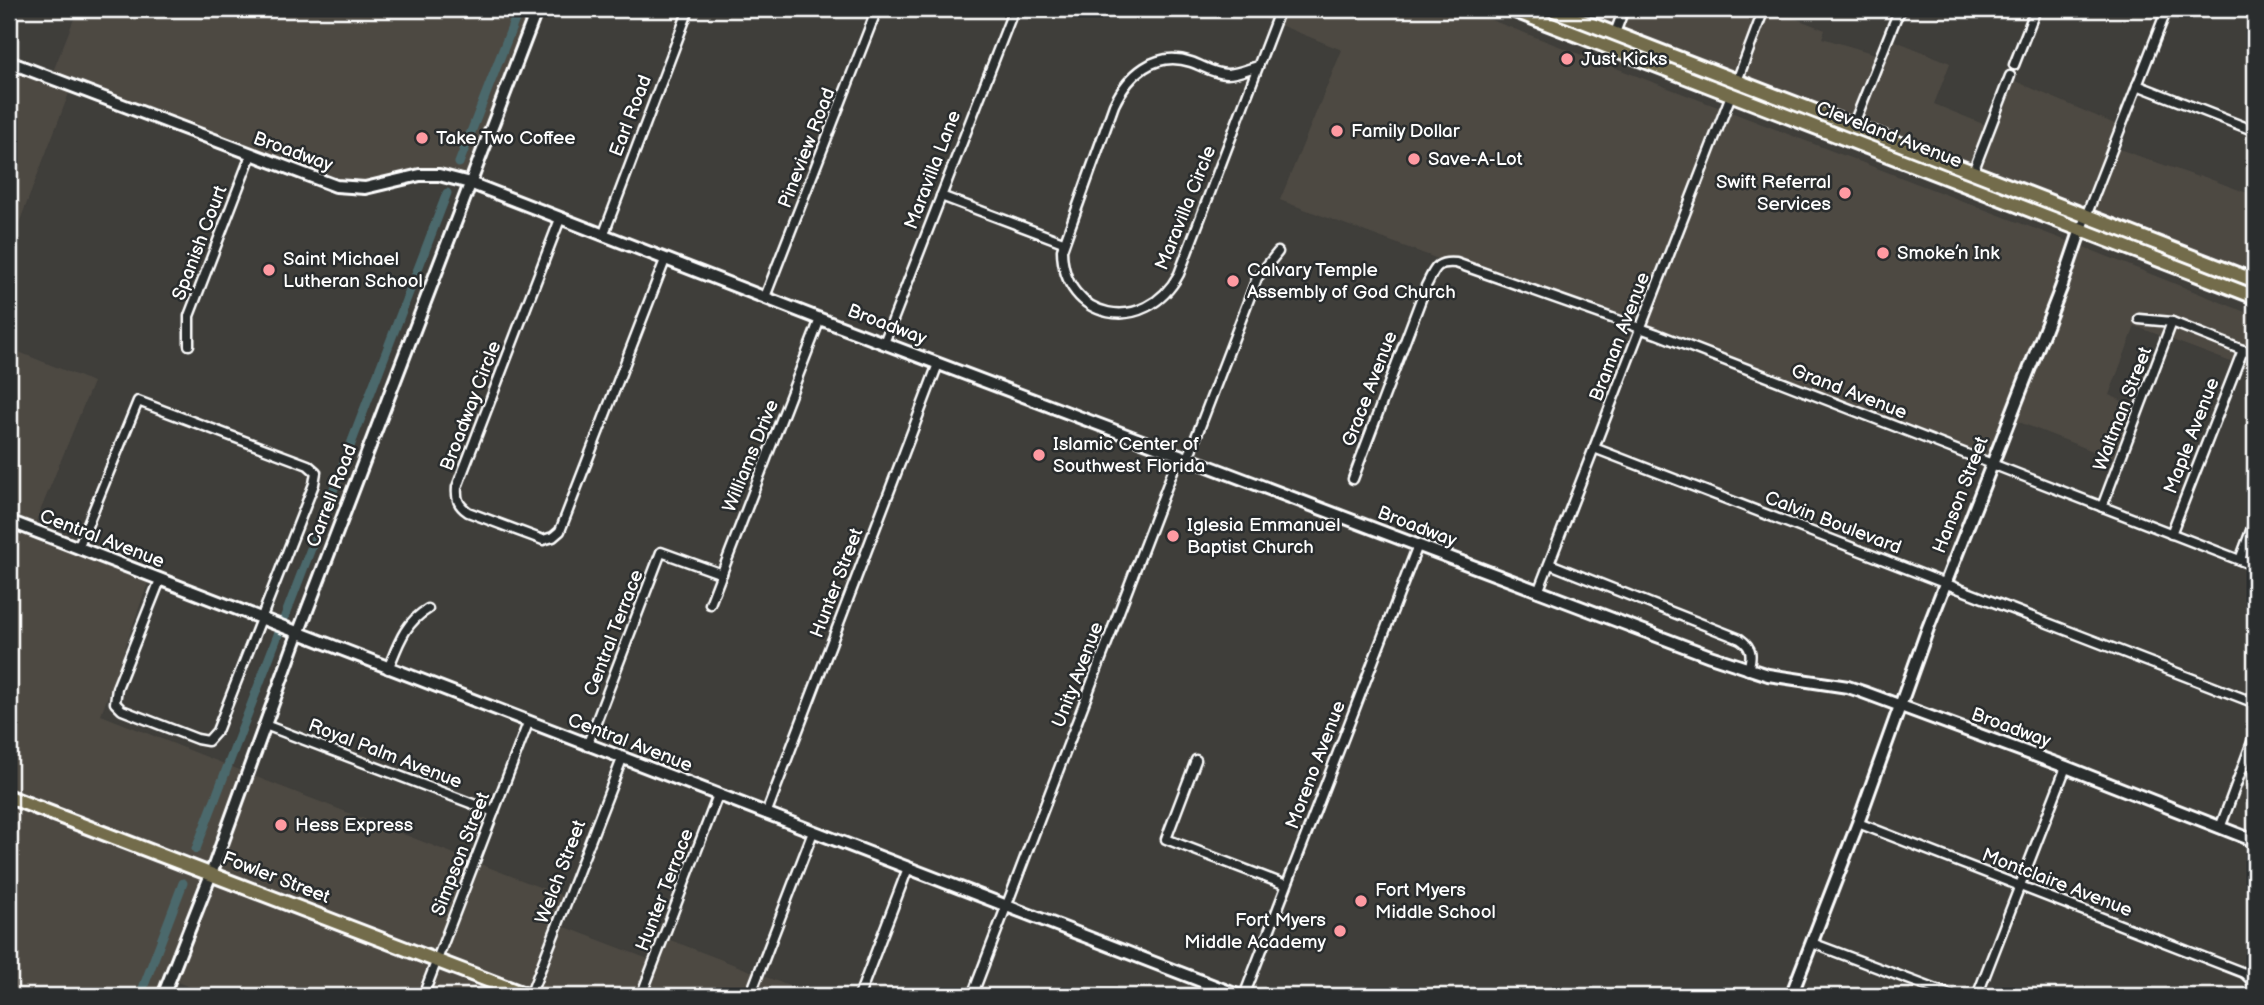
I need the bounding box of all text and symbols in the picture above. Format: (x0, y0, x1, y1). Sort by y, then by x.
place label: Just Kicks (1581, 48, 1667, 71)
marker: Just Kicks (1559, 51, 1575, 67)
street label: Earl Road (605, 72, 657, 160)
street label: Pineview Road (774, 85, 840, 211)
street label: Cleveland Avenue (1813, 97, 1965, 173)
street label: Maravilla Lane (900, 107, 966, 233)
place label: Family Dollar (1351, 120, 1461, 143)
marker: Family Dollar (1329, 123, 1345, 139)
street label: Broadway (250, 127, 336, 177)
place label: Take Two Coffee (436, 127, 576, 150)
marker: Take Two Coffee (414, 130, 430, 146)
street label: Maravilla Circle (1151, 142, 1221, 274)
place label: Save-A-Lot (1428, 148, 1523, 171)
marker: Save-A-Lot (1406, 151, 1422, 167)
place label: Swift Referral Services (1716, 171, 1831, 216)
street label: Spanish Court (168, 182, 232, 304)
marker: Swift Referral Services (1837, 185, 1853, 201)
place label: Smoke’n Ink (1897, 242, 2000, 265)
marker: Smoke’n Ink (1875, 245, 1891, 261)
place label: Saint Michael Lutheran School (283, 248, 423, 293)
place label: Calvary Temple Assembly of God Church (1247, 259, 1456, 304)
marker: Saint Michael Lutheran School (261, 262, 277, 278)
street label: Braman Avenue (1585, 269, 1655, 405)
marker: Calvary Temple Assembly of God Church (1225, 273, 1241, 289)
street label: Broadway (844, 299, 930, 351)
street label: Grace Avenue (1337, 328, 1403, 450)
street label: Broadway Circle (436, 338, 506, 474)
street label: Waltman Street (2089, 343, 2157, 474)
street label: Grand Avenue (1788, 359, 1910, 425)
street label: Maple Avenue (2159, 375, 2225, 497)
street label: Williams Drive (718, 396, 784, 516)
place label: Islamic Center of Southwest Florida (1053, 433, 1205, 478)
street label: Hanson Street (1928, 433, 1994, 557)
street label: Carrell Road (302, 441, 362, 551)
marker: Islamic Center of Southwest Florida (1031, 447, 1047, 463)
street label: Calvin Boulevard (1761, 486, 1905, 560)
street label: Broadway (1374, 501, 1460, 553)
street label: Central Avenue (36, 505, 168, 573)
place label: Iglesia Emmanuel Baptist Church (1187, 514, 1340, 559)
street label: Hunter Street (806, 525, 868, 641)
marker: Iglesia Emmanuel Baptist Church (1165, 528, 1181, 544)
street label: Central Terrace (579, 567, 649, 699)
street label: Unity Avenue (1047, 619, 1109, 731)
street label: Moreno Avenue (1281, 698, 1351, 832)
street label: Broadway (1968, 703, 2054, 753)
street label: Central Avenue (564, 709, 696, 777)
street label: Royal Palm Avenue (305, 714, 465, 794)
street label: Simpson Street (427, 789, 495, 919)
place label: Hess Express (295, 814, 413, 837)
marker: Hess Express (273, 817, 289, 833)
street label: Welch Street (531, 817, 591, 927)
street label: Hunter Terrace (631, 826, 699, 954)
street label: Montclaire Avenue (1979, 844, 2135, 922)
street label: Fowler Street (219, 847, 333, 909)
place label: Fort Myers Middle School (1375, 879, 1496, 924)
marker: Fort Myers Middle School (1353, 893, 1369, 909)
place label: Fort Myers Middle Academy (1184, 909, 1326, 954)
marker: Fort Myers Middle Academy (1332, 923, 1348, 939)

